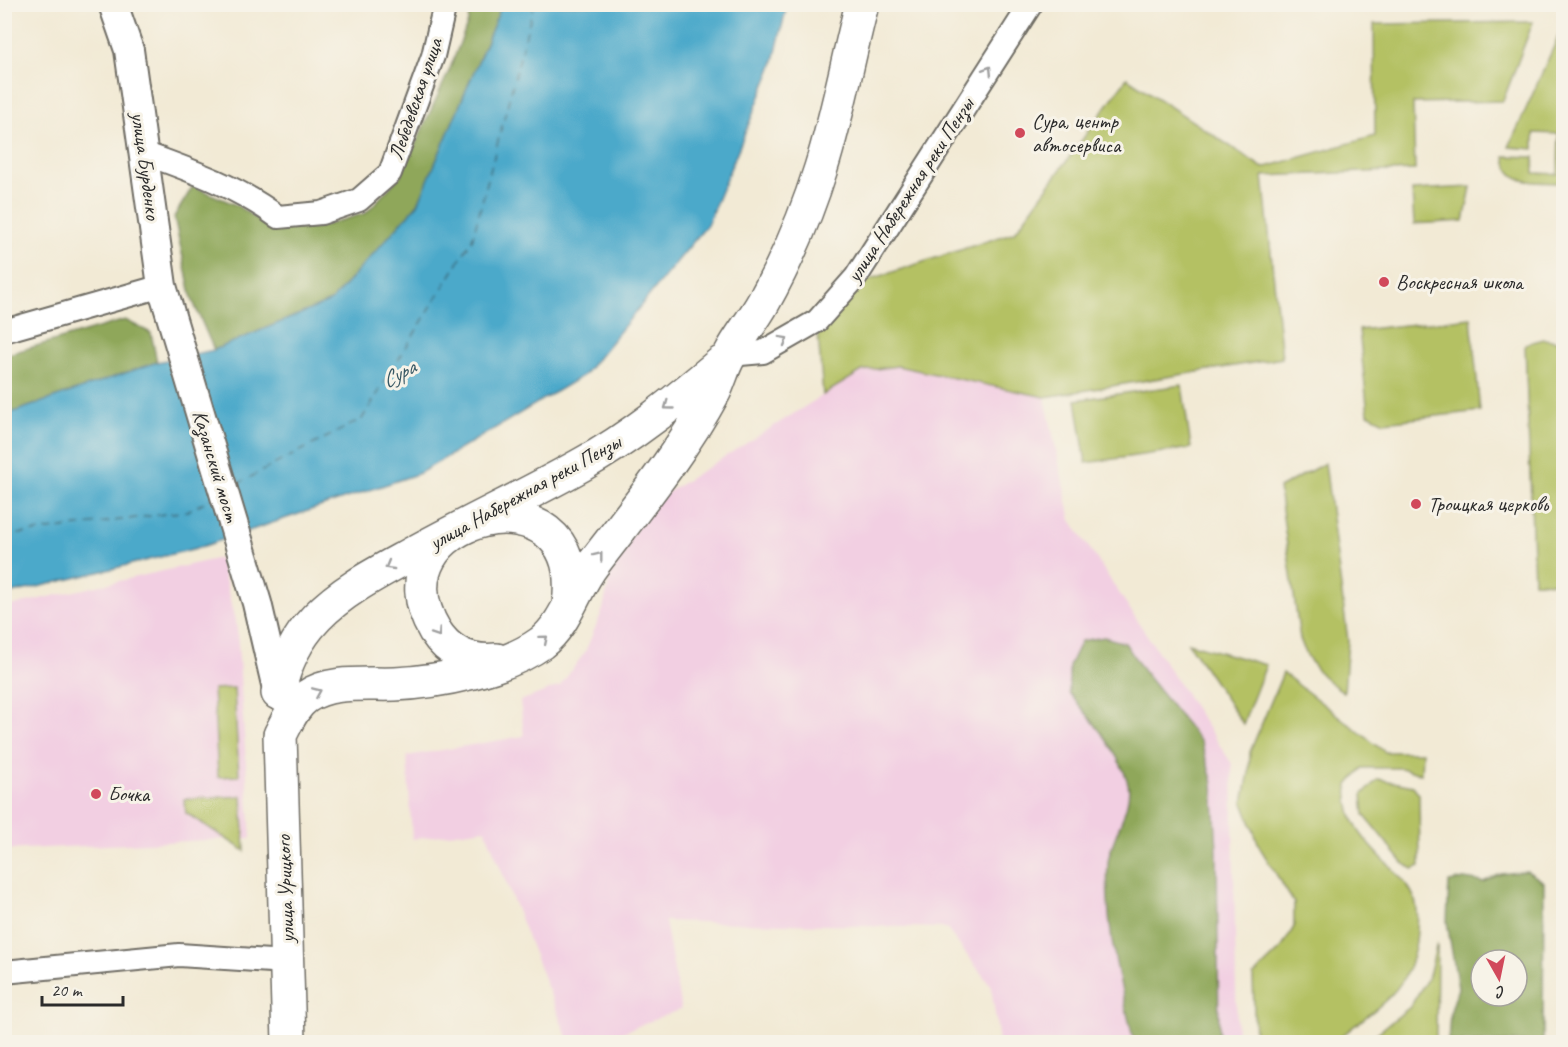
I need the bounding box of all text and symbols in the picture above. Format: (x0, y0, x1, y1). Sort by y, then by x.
street label: Лебедевская улица (382, 33, 448, 163)
one-way arrow (980, 66, 992, 76)
street label: улица Набережная реки Пензы (840, 91, 981, 289)
place label: Сура, центр автосервиса (1032, 108, 1122, 158)
street label: улица Бурденко (125, 109, 167, 223)
marker: Сура, центр автосервиса (1013, 126, 1027, 140)
place label: Воскресная школа (1396, 269, 1525, 295)
marker: Воскресная школа (1377, 275, 1391, 289)
one-way arrow (778, 335, 789, 347)
water label: Сура (377, 352, 422, 394)
one-way arrow (664, 399, 675, 410)
street label: Казанский мост (186, 407, 246, 527)
street label: улица Набережная реки Пензы (423, 428, 627, 557)
place label: Троицкая церковь (1428, 491, 1549, 517)
marker: Троицкая церковь (1409, 497, 1423, 511)
one-way arrow (591, 552, 602, 563)
one-way arrow (385, 559, 395, 571)
one-way arrow (430, 626, 441, 637)
one-way arrow (537, 635, 548, 646)
one-way arrow (311, 687, 322, 699)
place label: Бочка (108, 781, 151, 807)
marker: Бочка (89, 787, 103, 801)
street label: улица Урицкого (270, 833, 300, 945)
north arrow (1469, 948, 1529, 1008)
scale bar (42, 969, 123, 1007)
text: 20 m (51, 979, 84, 1001)
text: С (1494, 981, 1507, 1003)

